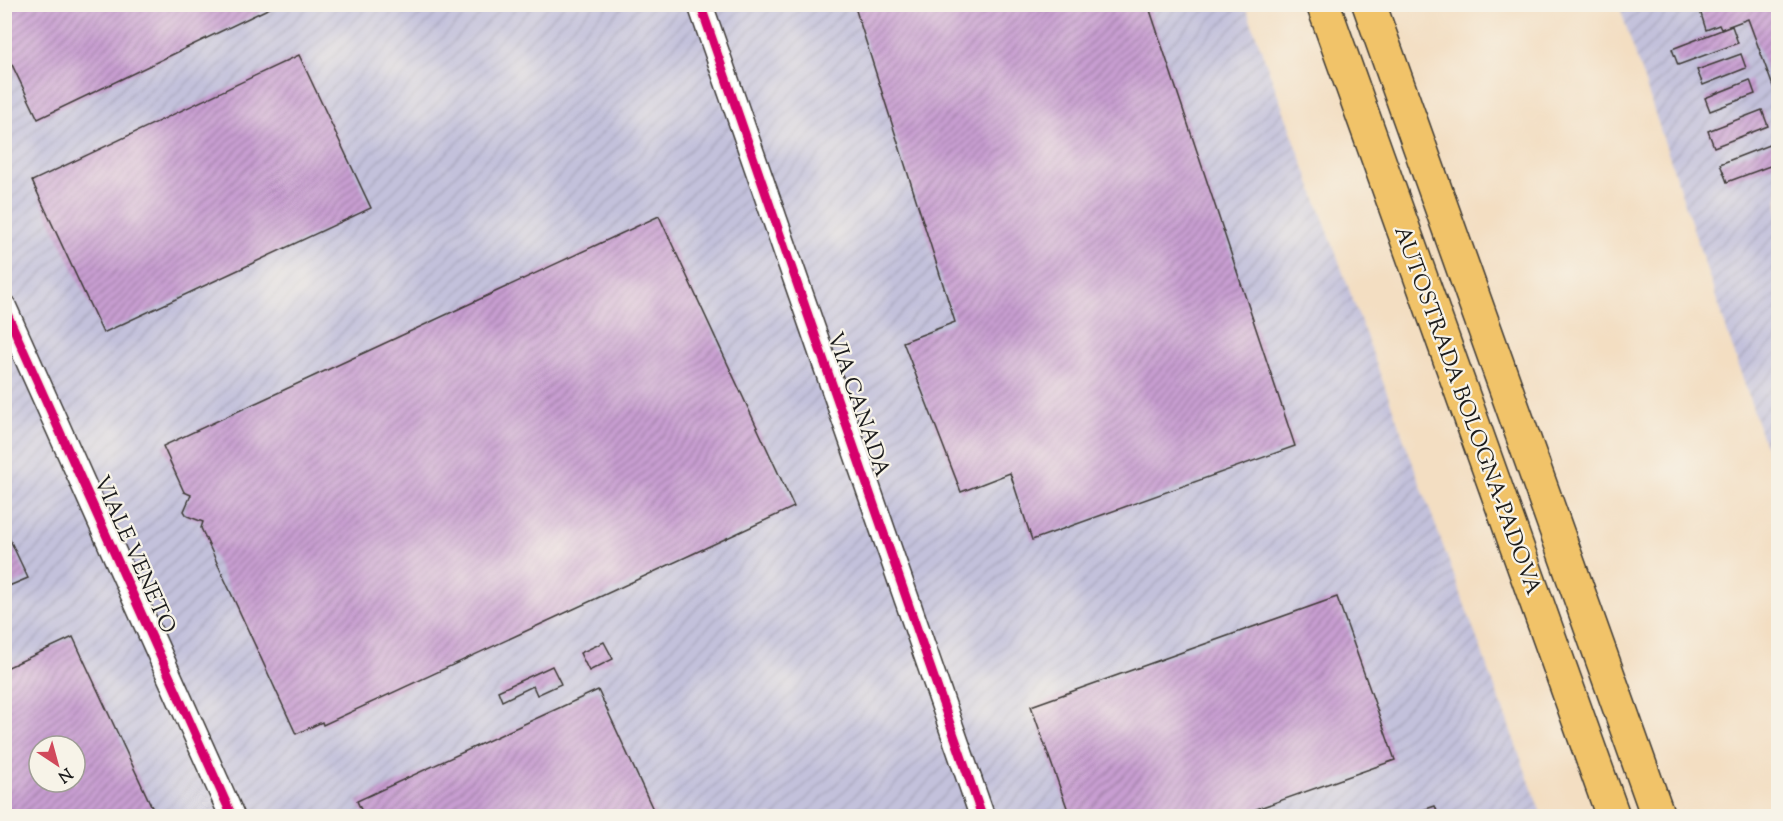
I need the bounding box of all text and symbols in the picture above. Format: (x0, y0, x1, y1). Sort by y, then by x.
street label: AUTOSTRADA BOLOGNA-PADOVA (1384, 222, 1548, 600)
street label: VIA CANADA (817, 328, 897, 482)
street label: VIALE VENETO (84, 471, 182, 639)
north arrow (27, 734, 87, 794)
text: N (52, 761, 76, 787)

